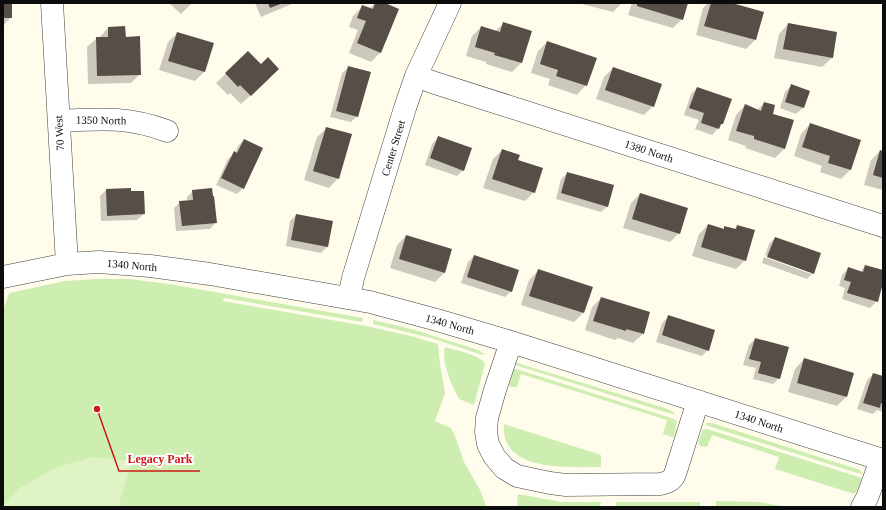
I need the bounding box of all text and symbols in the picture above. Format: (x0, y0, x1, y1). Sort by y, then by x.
street label: 1350 North (76, 114, 127, 126)
street label: 70 West (52, 115, 66, 151)
street label: Center Street (379, 119, 407, 177)
street label: 1380 North (623, 138, 675, 165)
street label: 1340 North (106, 257, 158, 273)
street label: 1340 North (424, 311, 476, 337)
street label: 1340 North (733, 408, 785, 435)
callout: Legacy Park (119, 447, 200, 471)
text: Legacy Park (128, 452, 193, 466)

